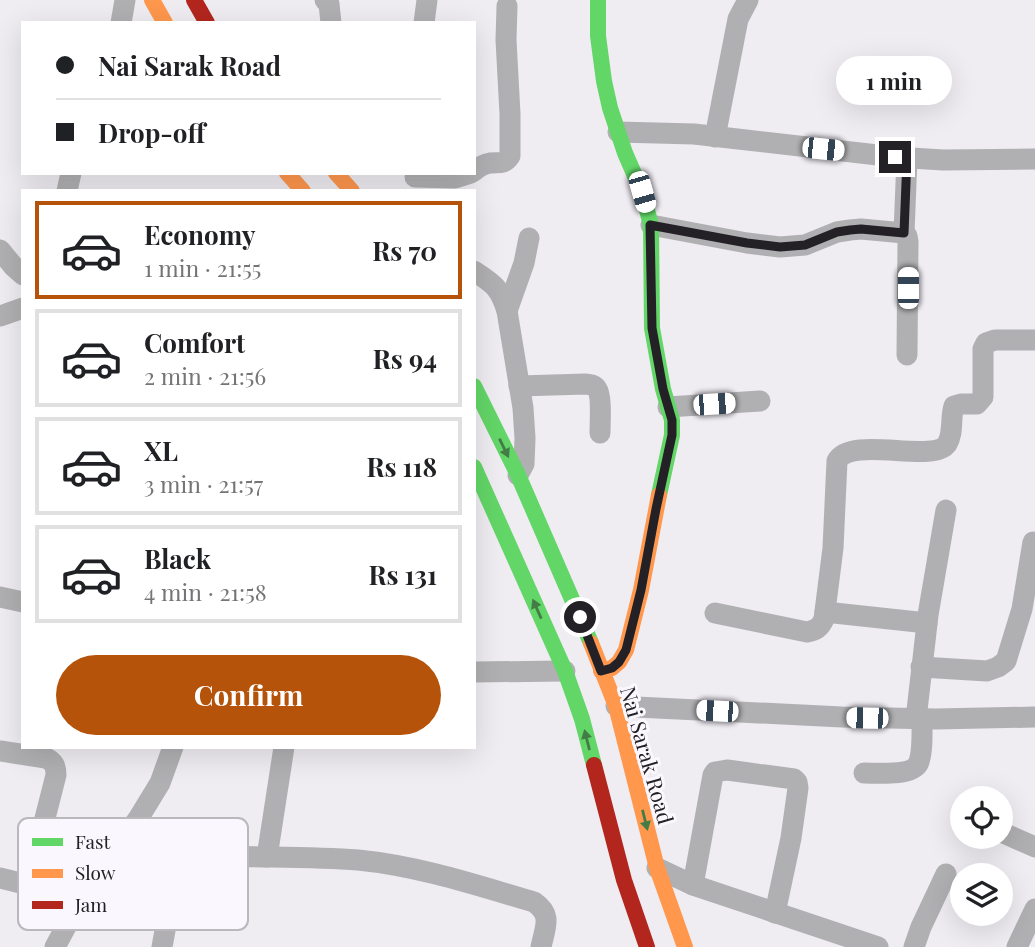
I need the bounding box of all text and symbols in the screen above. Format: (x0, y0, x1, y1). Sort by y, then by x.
text: Nai Sarak Road (98, 48, 281, 83)
callout: 1 min (837, 55, 953, 104)
text: 1 min (866, 65, 922, 96)
text: Drop-off (98, 115, 205, 150)
car (802, 136, 845, 162)
route end (879, 141, 911, 173)
car (627, 169, 658, 215)
text: Economy (144, 217, 255, 252)
icon: car (60, 219, 123, 282)
text: Rs 70 (372, 233, 437, 268)
text: 1 min · 21:55 (144, 252, 261, 283)
car (898, 267, 919, 309)
text: Comfort (144, 325, 245, 360)
icon: car (60, 327, 123, 390)
text: Rs 94 (373, 341, 437, 376)
text: 2 min · 21:56 (144, 360, 266, 391)
car (693, 392, 736, 416)
text: XL (144, 433, 178, 468)
icon: car (60, 435, 123, 498)
one-way arrow (499, 438, 510, 458)
text: Rs 118 (366, 449, 437, 484)
text: 3 min · 21:57 (144, 468, 263, 499)
text: Black (144, 541, 211, 576)
icon: car (60, 543, 123, 606)
text: Rs 131 (369, 557, 437, 592)
text: 4 min · 21:58 (144, 576, 267, 607)
one-way arrow (531, 599, 543, 619)
route start (564, 601, 596, 633)
button: Confirm (56, 655, 441, 735)
street label: Nai Sarak Road (615, 683, 681, 827)
car (696, 699, 739, 723)
car (846, 707, 889, 729)
one-way arrow (582, 729, 592, 750)
map controls (950, 786, 1013, 926)
button: locate (950, 786, 1013, 849)
one-way arrow (640, 809, 651, 831)
legend (18, 818, 248, 930)
text: Fast (75, 828, 111, 854)
text: Slow (75, 859, 116, 885)
button: layers (950, 863, 1013, 926)
text: Jam (74, 891, 107, 917)

